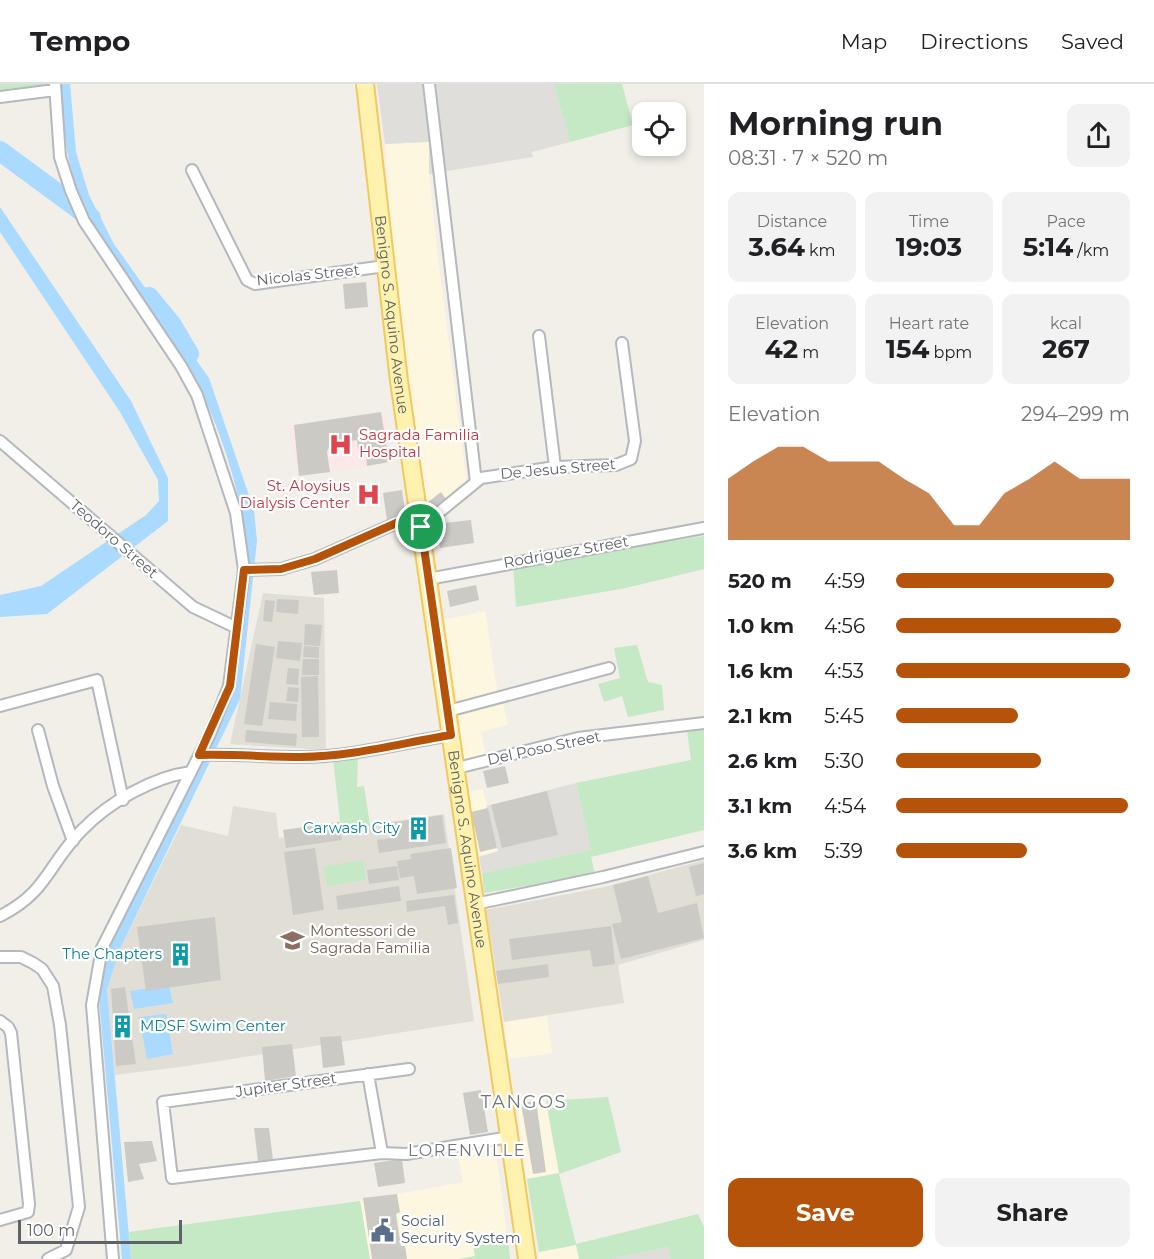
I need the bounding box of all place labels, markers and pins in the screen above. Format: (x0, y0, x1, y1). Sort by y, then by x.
place label: Sagrada Familia Hospital (359, 425, 479, 461)
hospital icon: Sagrada Familia Hospital (328, 431, 354, 457)
place label: St. Aloysius Dialysis Center (240, 476, 350, 512)
hospital icon: St. Aloysius Dialysis Center (355, 482, 381, 508)
pin (395, 501, 446, 552)
building icon: Carwash City (405, 815, 431, 841)
place label: Carwash City (303, 818, 401, 837)
place label: Montessori de Sagrada Familia (310, 921, 430, 957)
school or university icon: Montessori de Sagrada Familia (279, 927, 305, 953)
building icon: The Chapters (167, 941, 193, 967)
place label: The Chapters (62, 944, 162, 963)
building icon: MDSF Swim Center (109, 1013, 135, 1039)
place label: MDSF Swim Center (140, 1016, 286, 1035)
place label: Social Security System (401, 1211, 521, 1247)
public building icon: Social Security System (370, 1217, 396, 1243)

